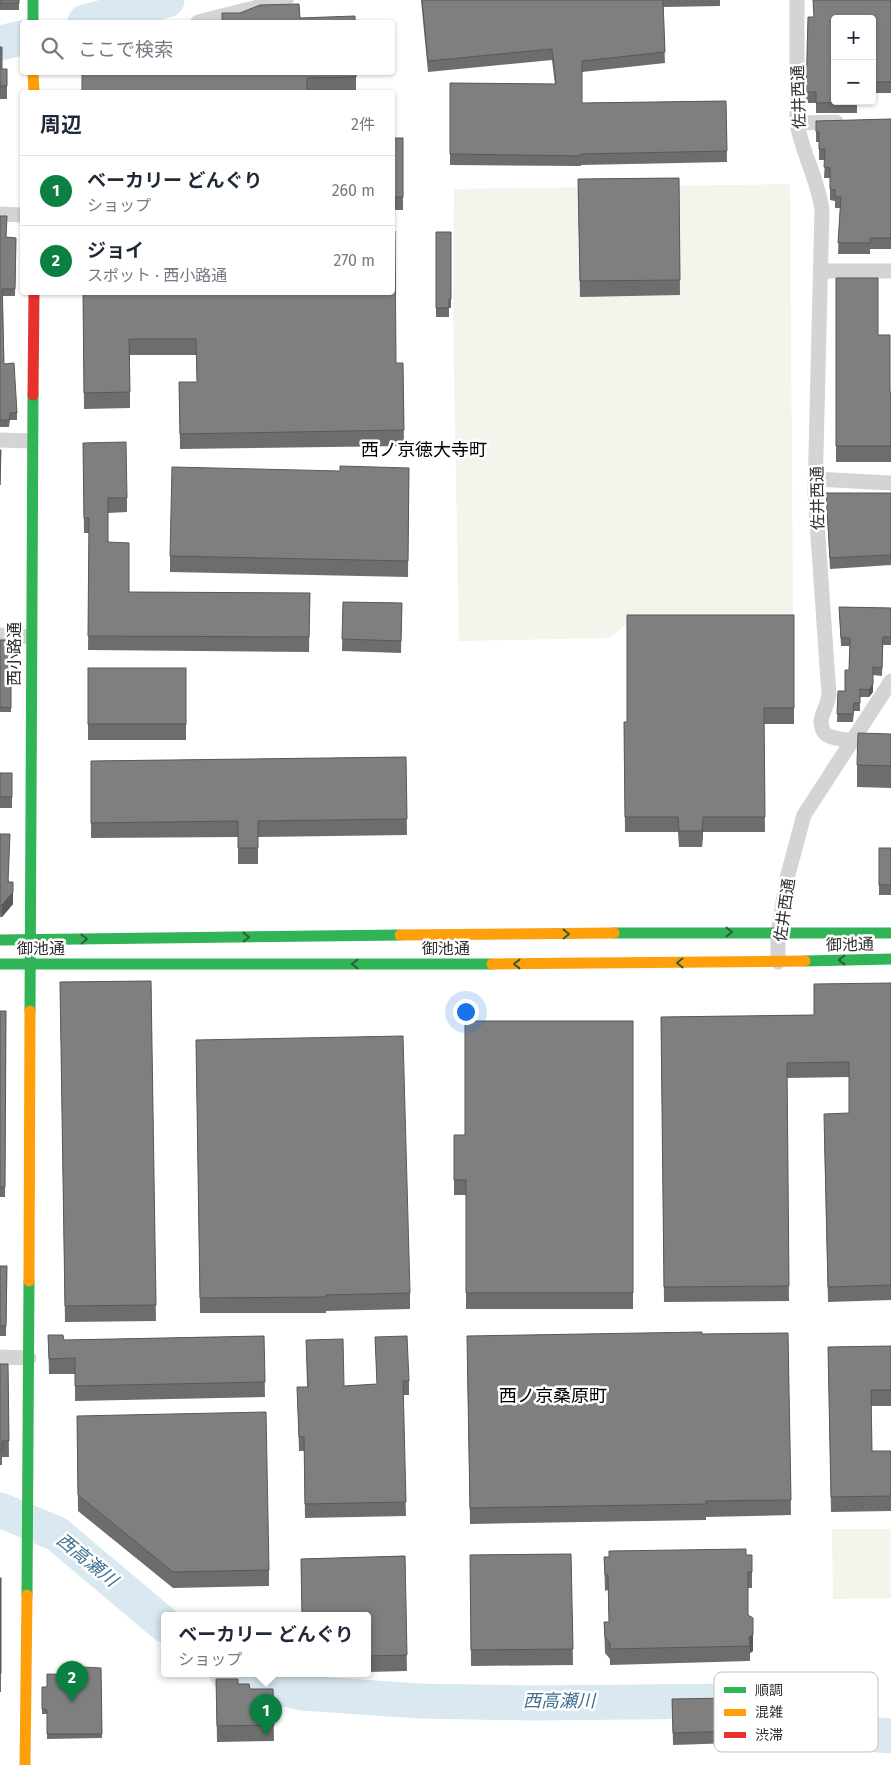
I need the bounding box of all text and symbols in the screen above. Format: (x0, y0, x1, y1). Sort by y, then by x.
map controls (831, 15, 876, 105)
button: + (831, 15, 876, 60)
search box (20, 20, 395, 75)
icon: search (38, 34, 66, 62)
text: ここで検索 (78, 38, 173, 61)
button: − (831, 60, 876, 105)
street label: 佐井西通 (788, 65, 809, 129)
text: 周辺 (40, 112, 82, 138)
text: 2件 (351, 115, 375, 134)
text: ベーカリー どんぐり (87, 169, 263, 192)
text: 1 (52, 181, 60, 200)
text: 260 m (332, 181, 375, 200)
text: ショップ (87, 196, 151, 215)
text: ジョイ (87, 239, 144, 262)
text: 2 (52, 251, 60, 270)
text: 270 m (333, 251, 375, 270)
text: スポット · 西小路通 (87, 266, 227, 285)
district label: 西ノ京徳大寺町 (361, 439, 487, 461)
street label: 佐井西通 (807, 466, 828, 530)
street label: 西小路通 (5, 622, 24, 686)
street label: 佐井西通 (771, 877, 798, 943)
one-way arrow (725, 927, 733, 938)
one-way arrow (562, 929, 570, 939)
one-way arrow (242, 932, 250, 942)
one-way arrow (80, 934, 88, 944)
street label: 御池通 (826, 935, 874, 954)
street label: 御池通 (17, 939, 65, 958)
street label: 御池通 (422, 939, 470, 958)
one-way arrow (838, 955, 846, 966)
one-way arrow (676, 958, 684, 969)
one-way arrow (351, 959, 358, 969)
one-way arrow (513, 959, 521, 969)
your location (453, 999, 479, 1025)
district label: 西ノ京桑原町 (499, 1385, 607, 1407)
water label: 西高瀬川 (52, 1529, 123, 1592)
popup (161, 1612, 371, 1677)
text: ベーカリー どんぐり (178, 1623, 354, 1646)
text: ショップ (178, 1650, 242, 1669)
pin: 2 (56, 1661, 88, 1702)
legend (714, 1672, 878, 1752)
text: 順調 (755, 1682, 783, 1699)
water label: 西高瀬川 (523, 1690, 597, 1712)
pin: 1 (250, 1694, 282, 1735)
text: 混雑 (755, 1704, 783, 1721)
text: 渋滞 (755, 1727, 783, 1744)

